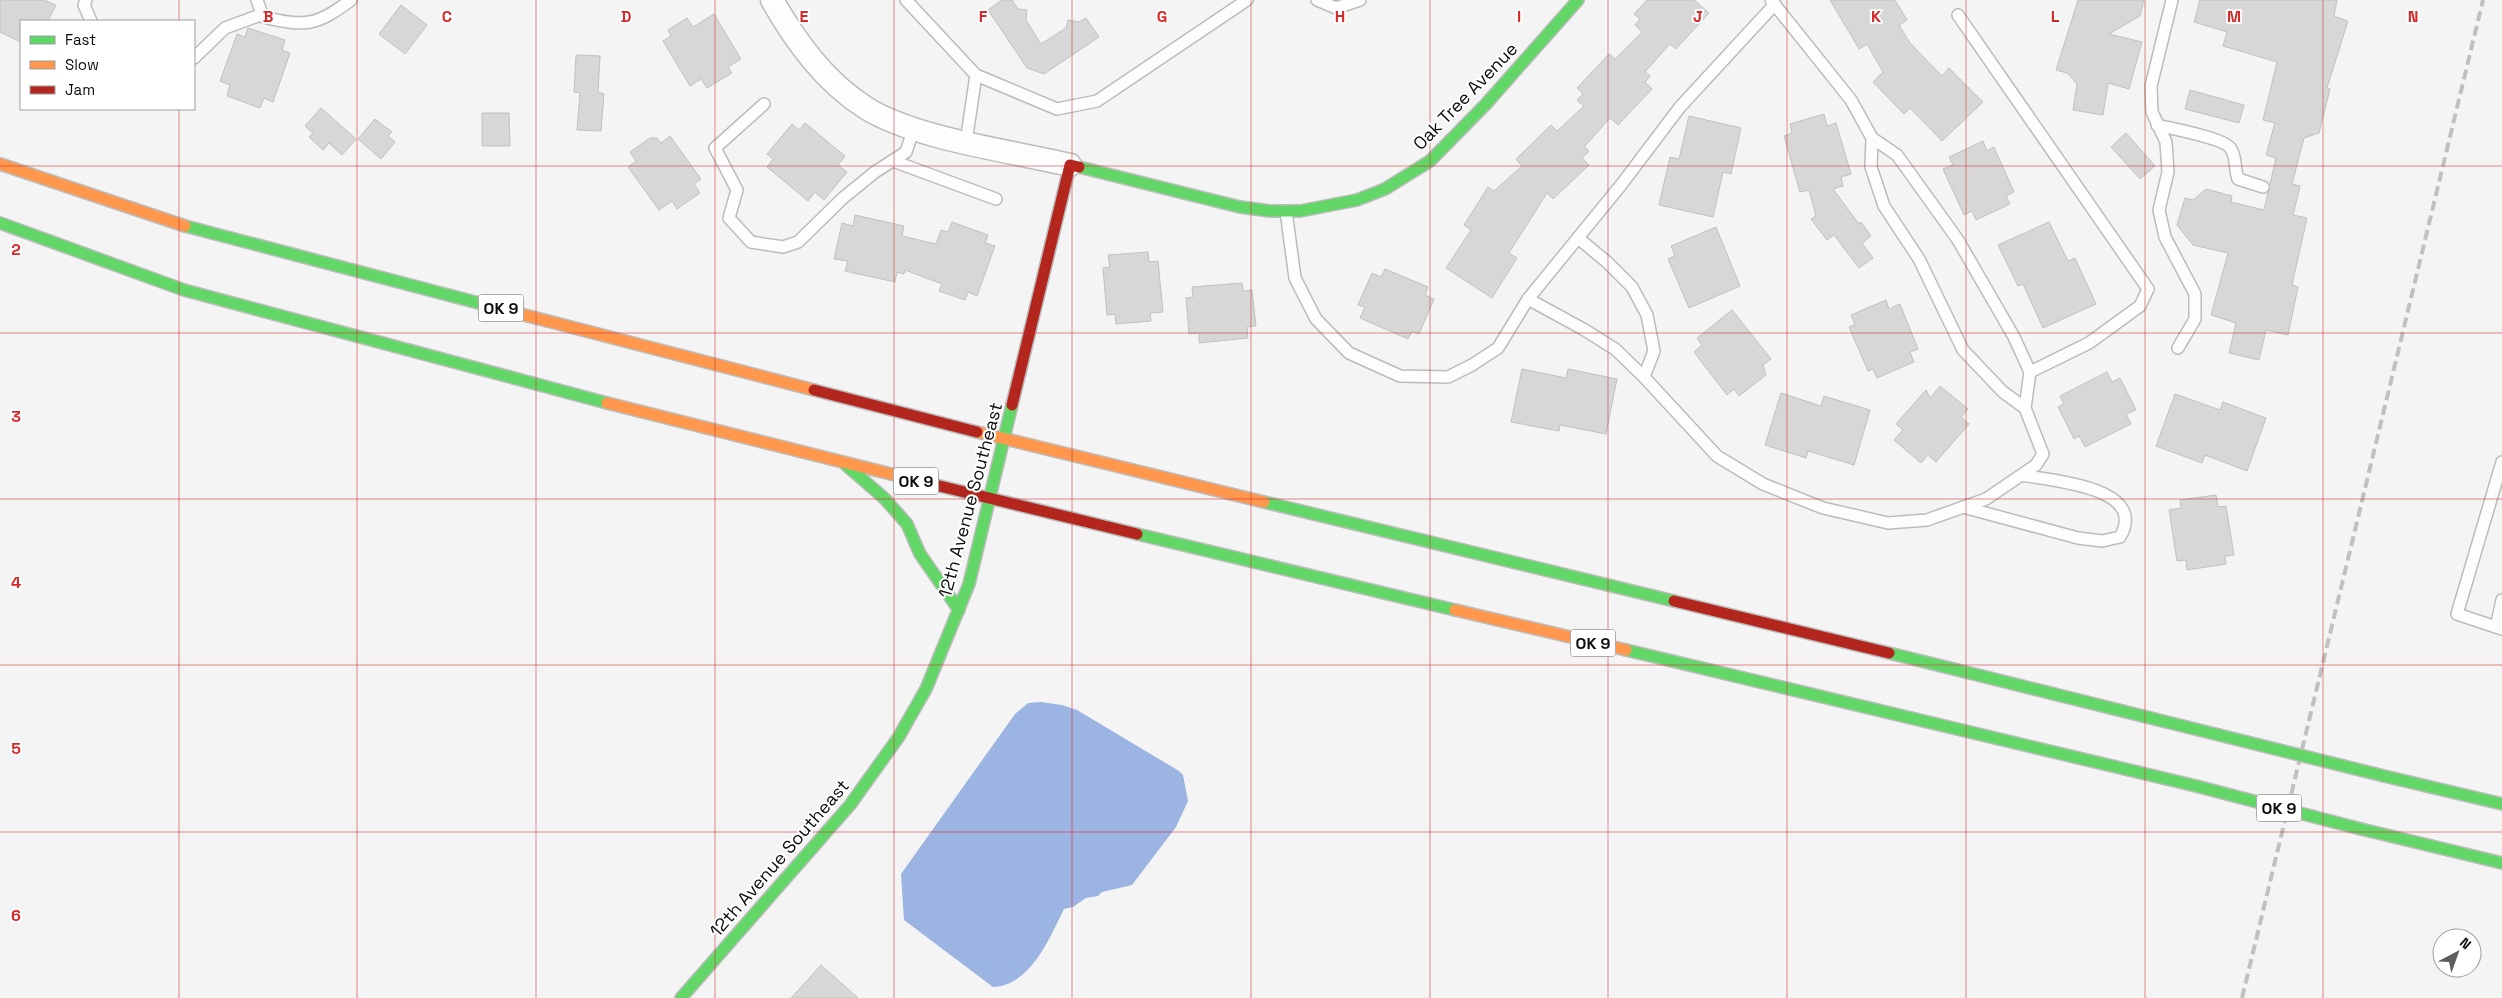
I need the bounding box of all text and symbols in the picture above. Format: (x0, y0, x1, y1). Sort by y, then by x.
text: B (263, 6, 273, 27)
text: C (442, 6, 452, 27)
text: D (621, 6, 631, 27)
text: E (800, 6, 809, 27)
text: F (979, 6, 988, 27)
text: G (1157, 6, 1167, 27)
text: H (1335, 6, 1345, 27)
text: I (1517, 6, 1521, 27)
text: J (1693, 6, 1703, 27)
text: K (1871, 6, 1881, 27)
text: L (2051, 6, 2060, 27)
text: M (2227, 6, 2241, 27)
text: N (2408, 6, 2418, 27)
legend (20, 20, 195, 110)
text: Fast (65, 30, 96, 49)
street label: Oak Tree Avenue (1408, 37, 1522, 155)
text: Slow (65, 55, 99, 74)
text: Jam (65, 80, 95, 99)
text: 2 (11, 239, 21, 260)
road number: OK 9 (478, 294, 524, 322)
street label: 12th Avenue Southeast (933, 400, 1007, 600)
text: 3 (11, 406, 21, 427)
road number: OK 9 (894, 468, 938, 494)
text: 4 (11, 572, 21, 593)
road number: OK 9 (1570, 630, 1616, 656)
text: 5 (11, 738, 21, 759)
street label: 12th Avenue Southeast (704, 775, 854, 941)
road number: OK 9 (2256, 794, 2302, 821)
text: 6 (11, 905, 21, 926)
north arrow (2432, 928, 2482, 978)
text: N (2456, 933, 2475, 953)

